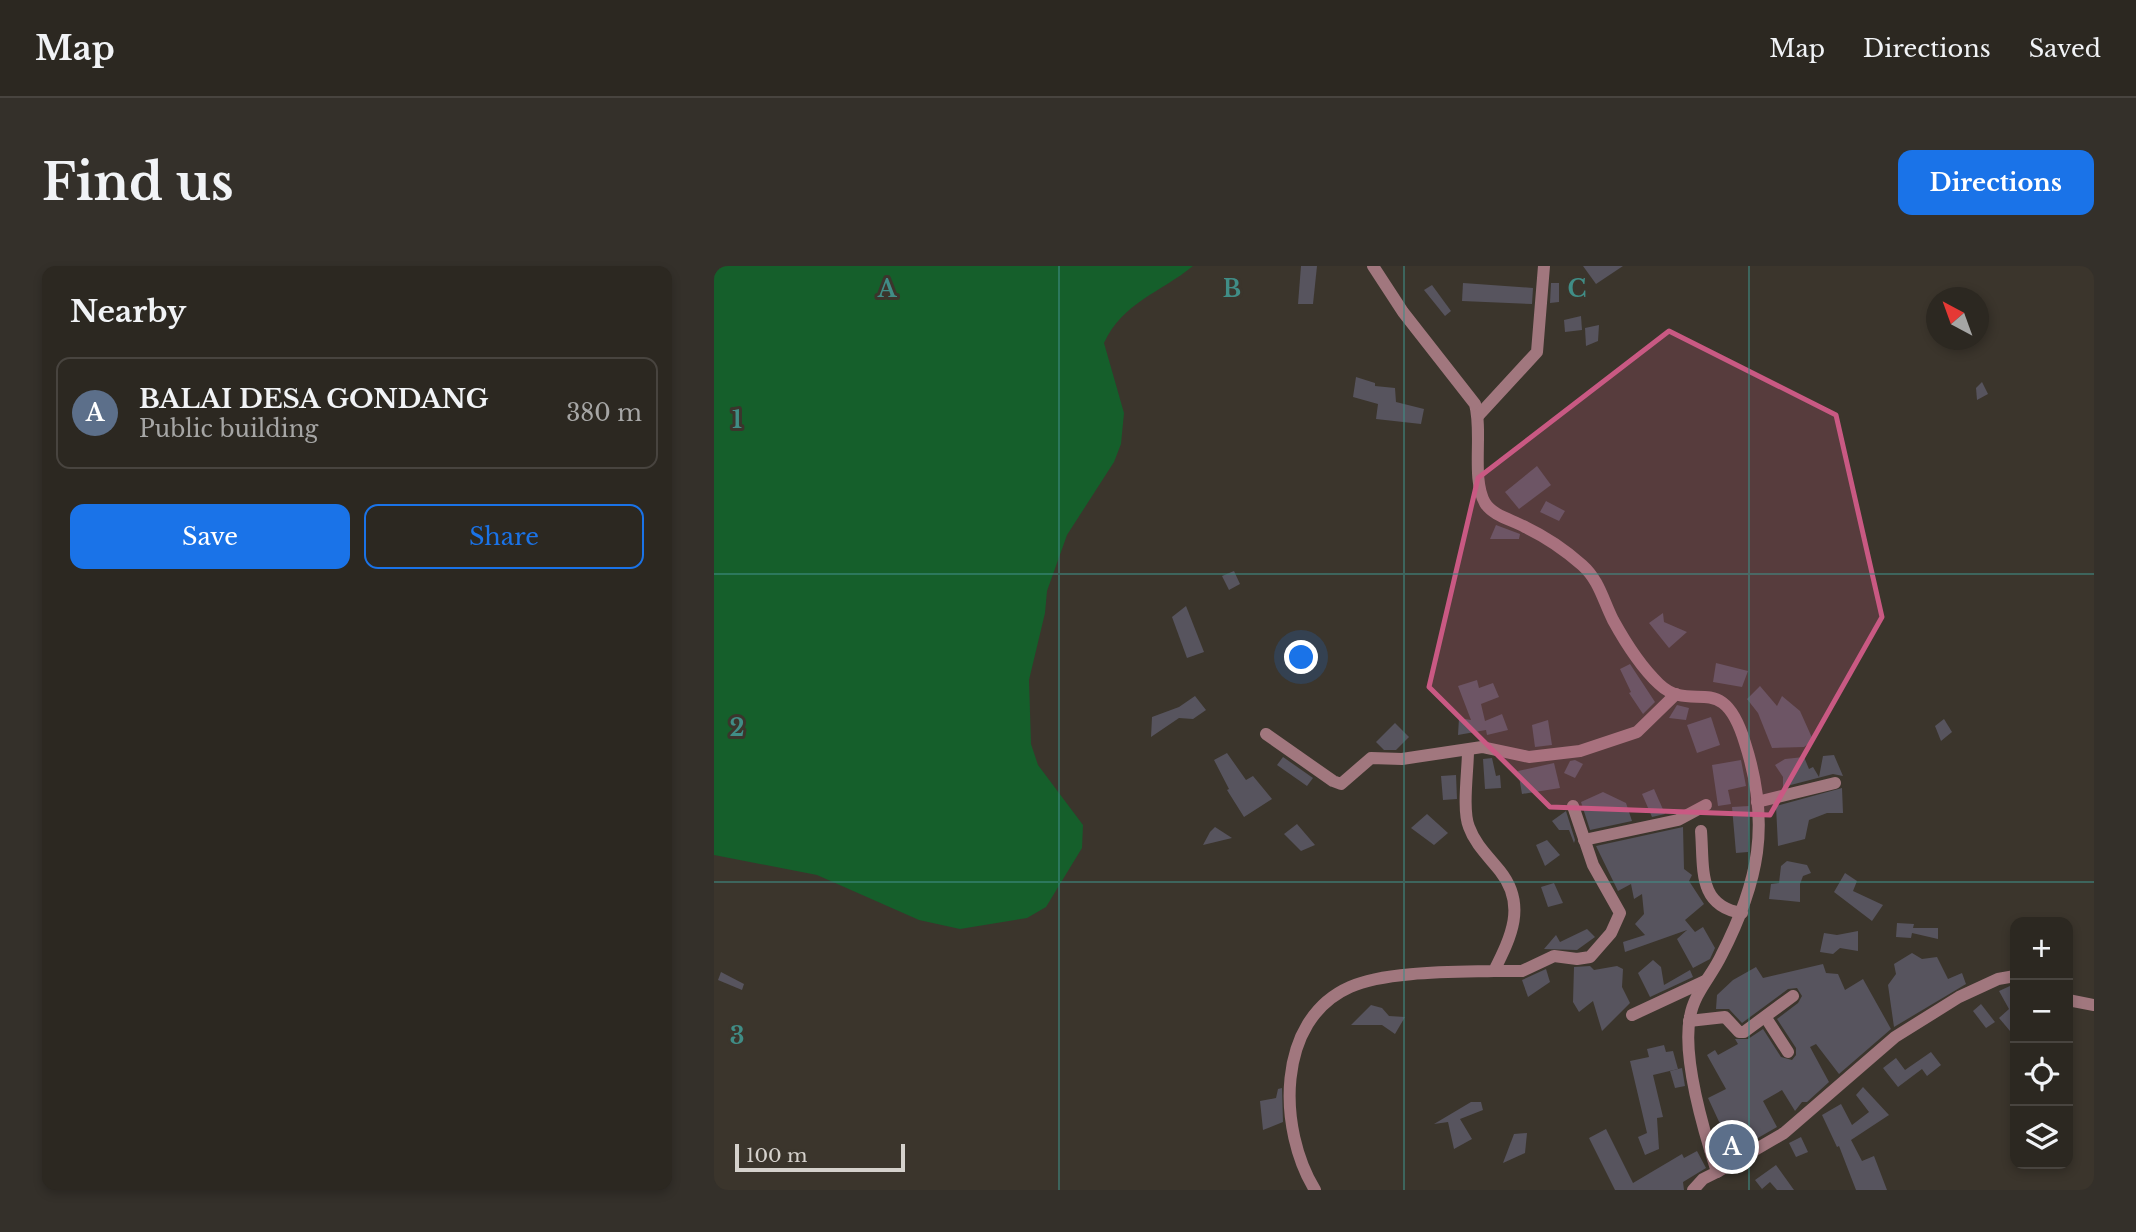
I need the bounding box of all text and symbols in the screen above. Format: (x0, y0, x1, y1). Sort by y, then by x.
text: Map (35, 28, 115, 69)
text: Map (1769, 34, 1825, 63)
text: Directions (1863, 34, 1991, 63)
text: Saved (2029, 34, 2101, 63)
button: Directions (1898, 150, 2094, 215)
text: Find us (42, 152, 234, 213)
text: A (877, 275, 898, 303)
text: B (1223, 275, 1241, 303)
text: C (1568, 275, 1586, 303)
north arrow (1926, 287, 1989, 350)
text: Nearby (70, 293, 186, 330)
text: BALAI DESA GONDANG (139, 383, 489, 415)
text: A (86, 399, 104, 427)
text: 380 m (566, 399, 642, 427)
text: 1 (732, 406, 742, 434)
text: Public building (139, 415, 318, 443)
button: Save (70, 504, 350, 569)
button: Share (364, 504, 644, 569)
your location (1284, 640, 1318, 674)
text: 2 (730, 714, 744, 742)
map controls (2010, 917, 2073, 1169)
button: + (2010, 917, 2073, 980)
button: − (2010, 980, 2073, 1043)
text: 3 (730, 1022, 744, 1050)
button: locate (2010, 1043, 2073, 1106)
button: layers (2010, 1106, 2073, 1169)
pin: A (1709, 1121, 1755, 1173)
scale bar (735, 1141, 905, 1173)
text: 100 m (746, 1144, 807, 1167)

